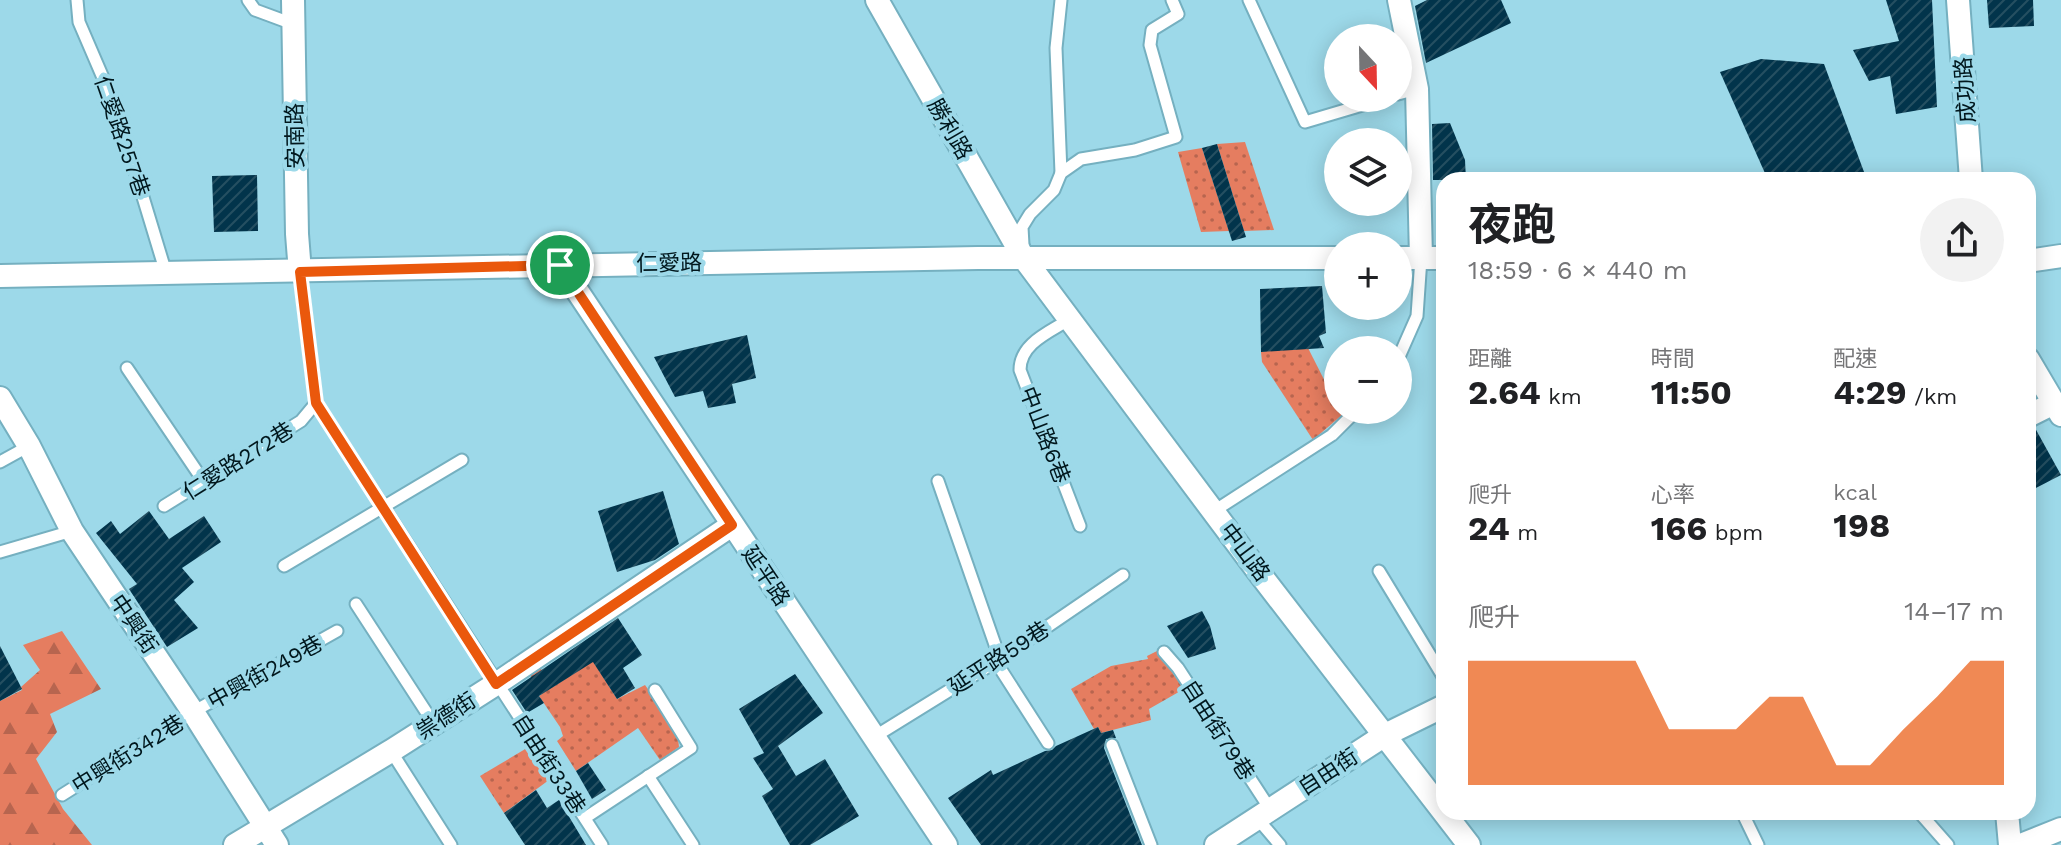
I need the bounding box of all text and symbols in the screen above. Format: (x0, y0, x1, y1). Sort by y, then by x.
north arrow (1324, 24, 1412, 112)
map controls (1324, 24, 1412, 424)
street label: 成功路 (1950, 56, 1980, 124)
street label: 仁愛路257巷 (90, 72, 154, 200)
street label: 勝利路 (923, 94, 977, 164)
street label: 安南路 (282, 103, 308, 169)
button: layers (1324, 128, 1412, 216)
button: share (1920, 198, 2004, 282)
text: 夜跑 (1468, 199, 1556, 251)
pin (526, 231, 594, 299)
button: + (1324, 232, 1412, 320)
icon: arrive (538, 243, 582, 287)
street label: 仁愛路 (636, 250, 702, 276)
text: 18:59 · 6 × 440 m (1468, 255, 1687, 285)
button: − (1324, 336, 1412, 424)
text: 距離 (1468, 346, 1512, 371)
text: 時間 (1651, 346, 1695, 371)
text: 配速 (1833, 346, 1877, 371)
text: 2.64 (1468, 372, 1541, 412)
text: 11:50 (1651, 372, 1732, 412)
text: 4:29 (1833, 372, 1907, 412)
street label: 中山路6巷 (1015, 383, 1075, 487)
text: km (1541, 384, 1582, 409)
text: /km (1907, 384, 1957, 409)
street label: 仁愛路272巷 (178, 417, 298, 505)
text: kcal (1833, 480, 1877, 505)
text: 爬升 (1468, 482, 1512, 507)
text: 心率 (1651, 482, 1695, 507)
text: 198 (1833, 505, 1890, 545)
text: 24 (1468, 508, 1510, 548)
text: 166 (1651, 508, 1707, 548)
street label: 中山路 (1215, 518, 1275, 586)
text: m (1510, 520, 1538, 545)
text: bpm (1707, 520, 1763, 545)
street label: 延平路 (737, 542, 795, 610)
street label: 中興街 (105, 590, 163, 658)
text: 14–17 m (1904, 596, 2004, 626)
text: 爬升 (1468, 602, 1520, 632)
street label: 延平路59巷 (944, 616, 1054, 700)
street label: 中興街249巷 (203, 630, 327, 714)
street label: 自由街79巷 (1176, 675, 1260, 785)
street label: 祟德街 (412, 688, 480, 744)
street label: 中興街342巷 (67, 710, 189, 798)
street label: 自由街33巷 (508, 710, 590, 818)
street label: 自由街 (1294, 744, 1362, 800)

